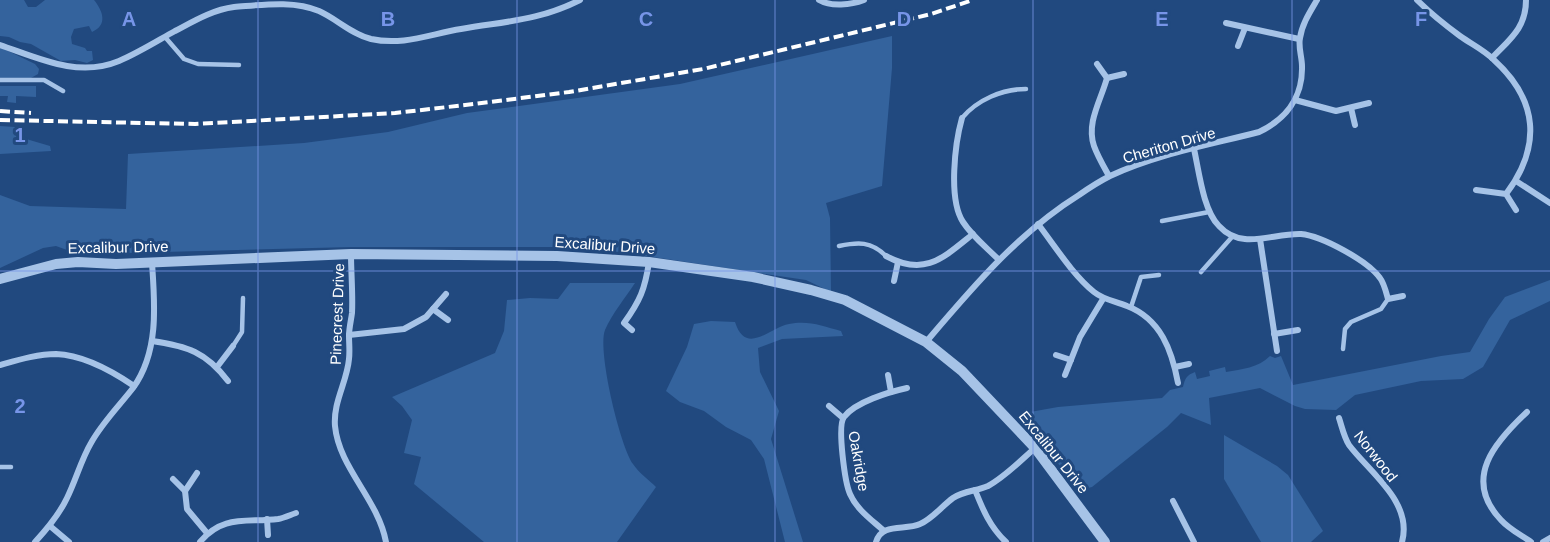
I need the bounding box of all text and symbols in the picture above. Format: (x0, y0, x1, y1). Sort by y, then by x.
text: A (122, 8, 136, 30)
text: B (381, 8, 395, 30)
text: C (639, 8, 653, 30)
text: D (897, 8, 911, 30)
text: E (1155, 8, 1169, 30)
text: F (1415, 8, 1427, 30)
text: 1 (14, 124, 26, 146)
street label: Cheriton Drive (1121, 124, 1217, 166)
street label: Excalibur Drive (554, 233, 656, 257)
street label: Excalibur Drive (67, 238, 169, 256)
street label: Pinecrest Drive (327, 263, 347, 365)
text: 2 (14, 395, 26, 417)
street label: Excalibur Drive (1016, 407, 1092, 497)
street label: Norwood (1351, 427, 1401, 485)
street label: Oakridge (845, 430, 873, 492)

